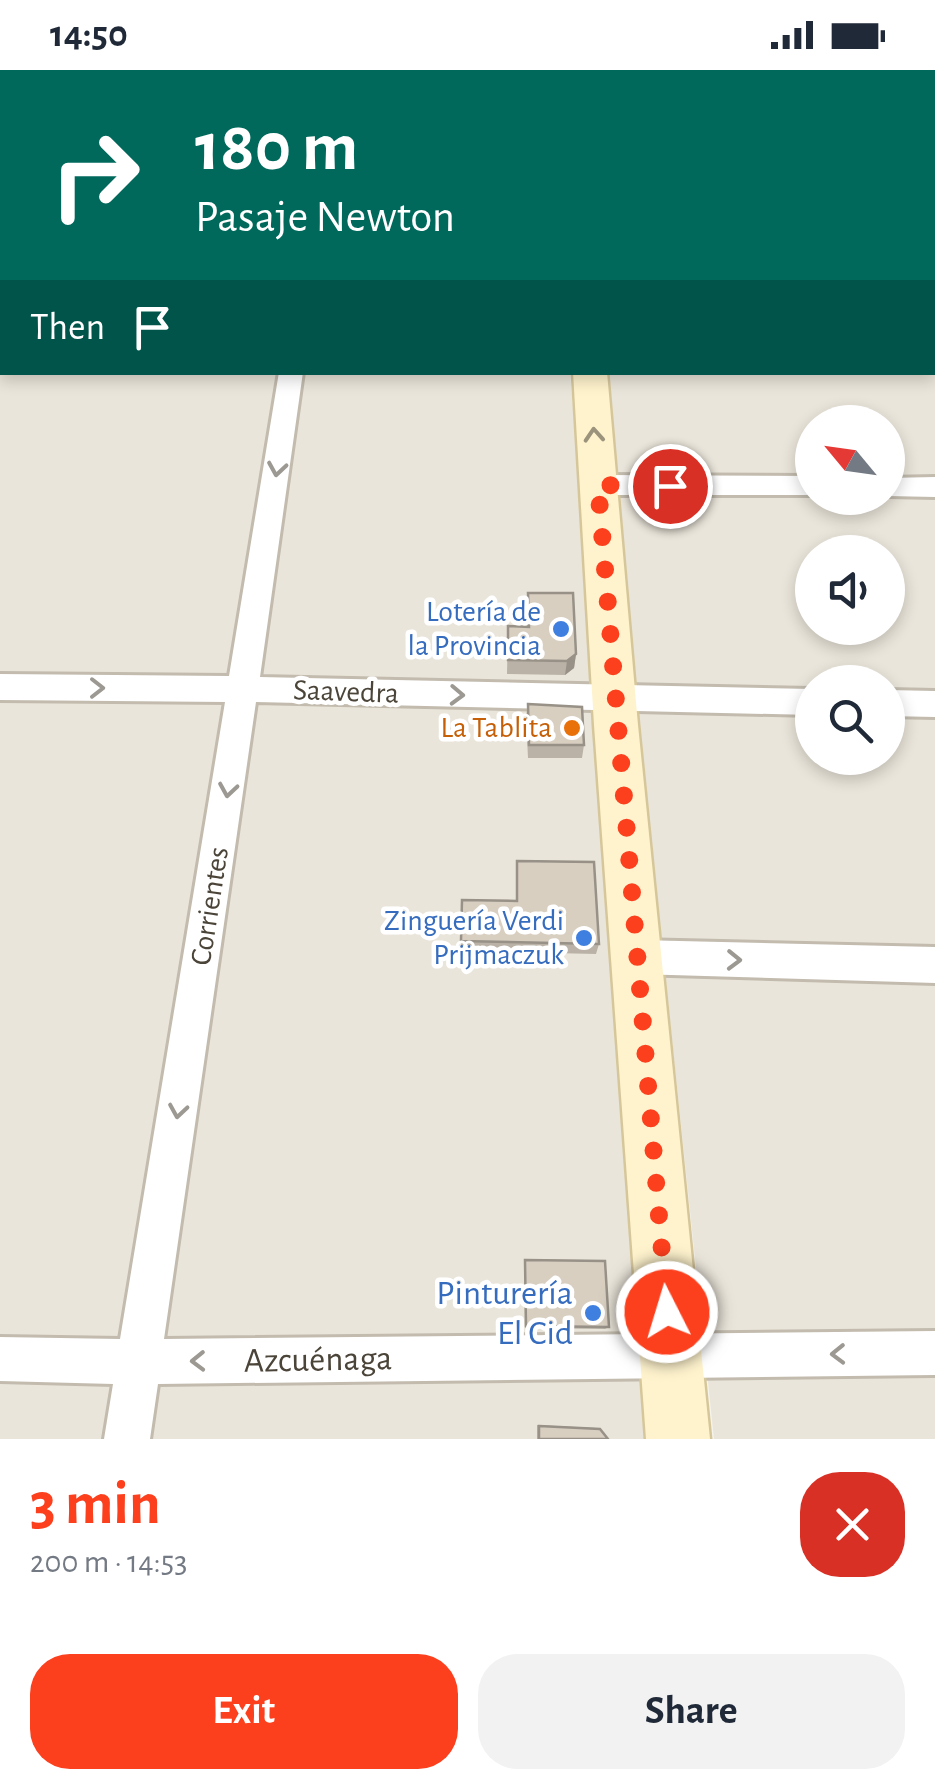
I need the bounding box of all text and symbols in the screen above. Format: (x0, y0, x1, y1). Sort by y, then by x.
text: 14:50 (50, 16, 128, 54)
icon: right (30, 110, 160, 240)
text: 180 m (195, 113, 358, 183)
text: Pasaje Newton (195, 195, 455, 240)
icon: arrive (125, 300, 180, 355)
text: Then (30, 309, 105, 347)
north arrow (795, 405, 905, 515)
map controls (795, 405, 905, 775)
one-way arrow (584, 427, 606, 443)
pin (628, 444, 713, 529)
icon: arrive (643, 459, 698, 514)
one-way arrow (267, 461, 288, 477)
button: sound (795, 535, 905, 645)
place label: Lotería de la Provincia (408, 597, 541, 661)
marker: Lotería de la Provincia (550, 618, 572, 640)
button: search (795, 665, 905, 775)
street label: Saavedra (293, 675, 399, 709)
one-way arrow (90, 677, 106, 698)
one-way arrow (450, 684, 466, 705)
place label: La Tablita (441, 713, 552, 743)
marker: La Tablita (561, 717, 583, 739)
one-way arrow (218, 782, 239, 799)
street label: Corrientes (186, 845, 234, 967)
place label: Zinguería Verdi Prijmaczuk (384, 906, 564, 970)
marker: Zinguería Verdi Prijmaczuk (573, 927, 595, 949)
one-way arrow (727, 949, 743, 970)
one-way arrow (168, 1103, 189, 1120)
position arrow (615, 1260, 719, 1364)
place label: Pinturería El Cid (436, 1276, 573, 1351)
marker: Pinturería El Cid (582, 1302, 604, 1324)
street label: Azcuénaga (243, 1341, 393, 1379)
one-way arrow (829, 1343, 844, 1365)
one-way arrow (189, 1350, 204, 1372)
button: close (800, 1472, 905, 1577)
text: 3 min (30, 1475, 161, 1535)
text: 200 m · 14:53 (30, 1546, 187, 1578)
button: Exit (30, 1654, 458, 1769)
button: Share (478, 1654, 905, 1769)

